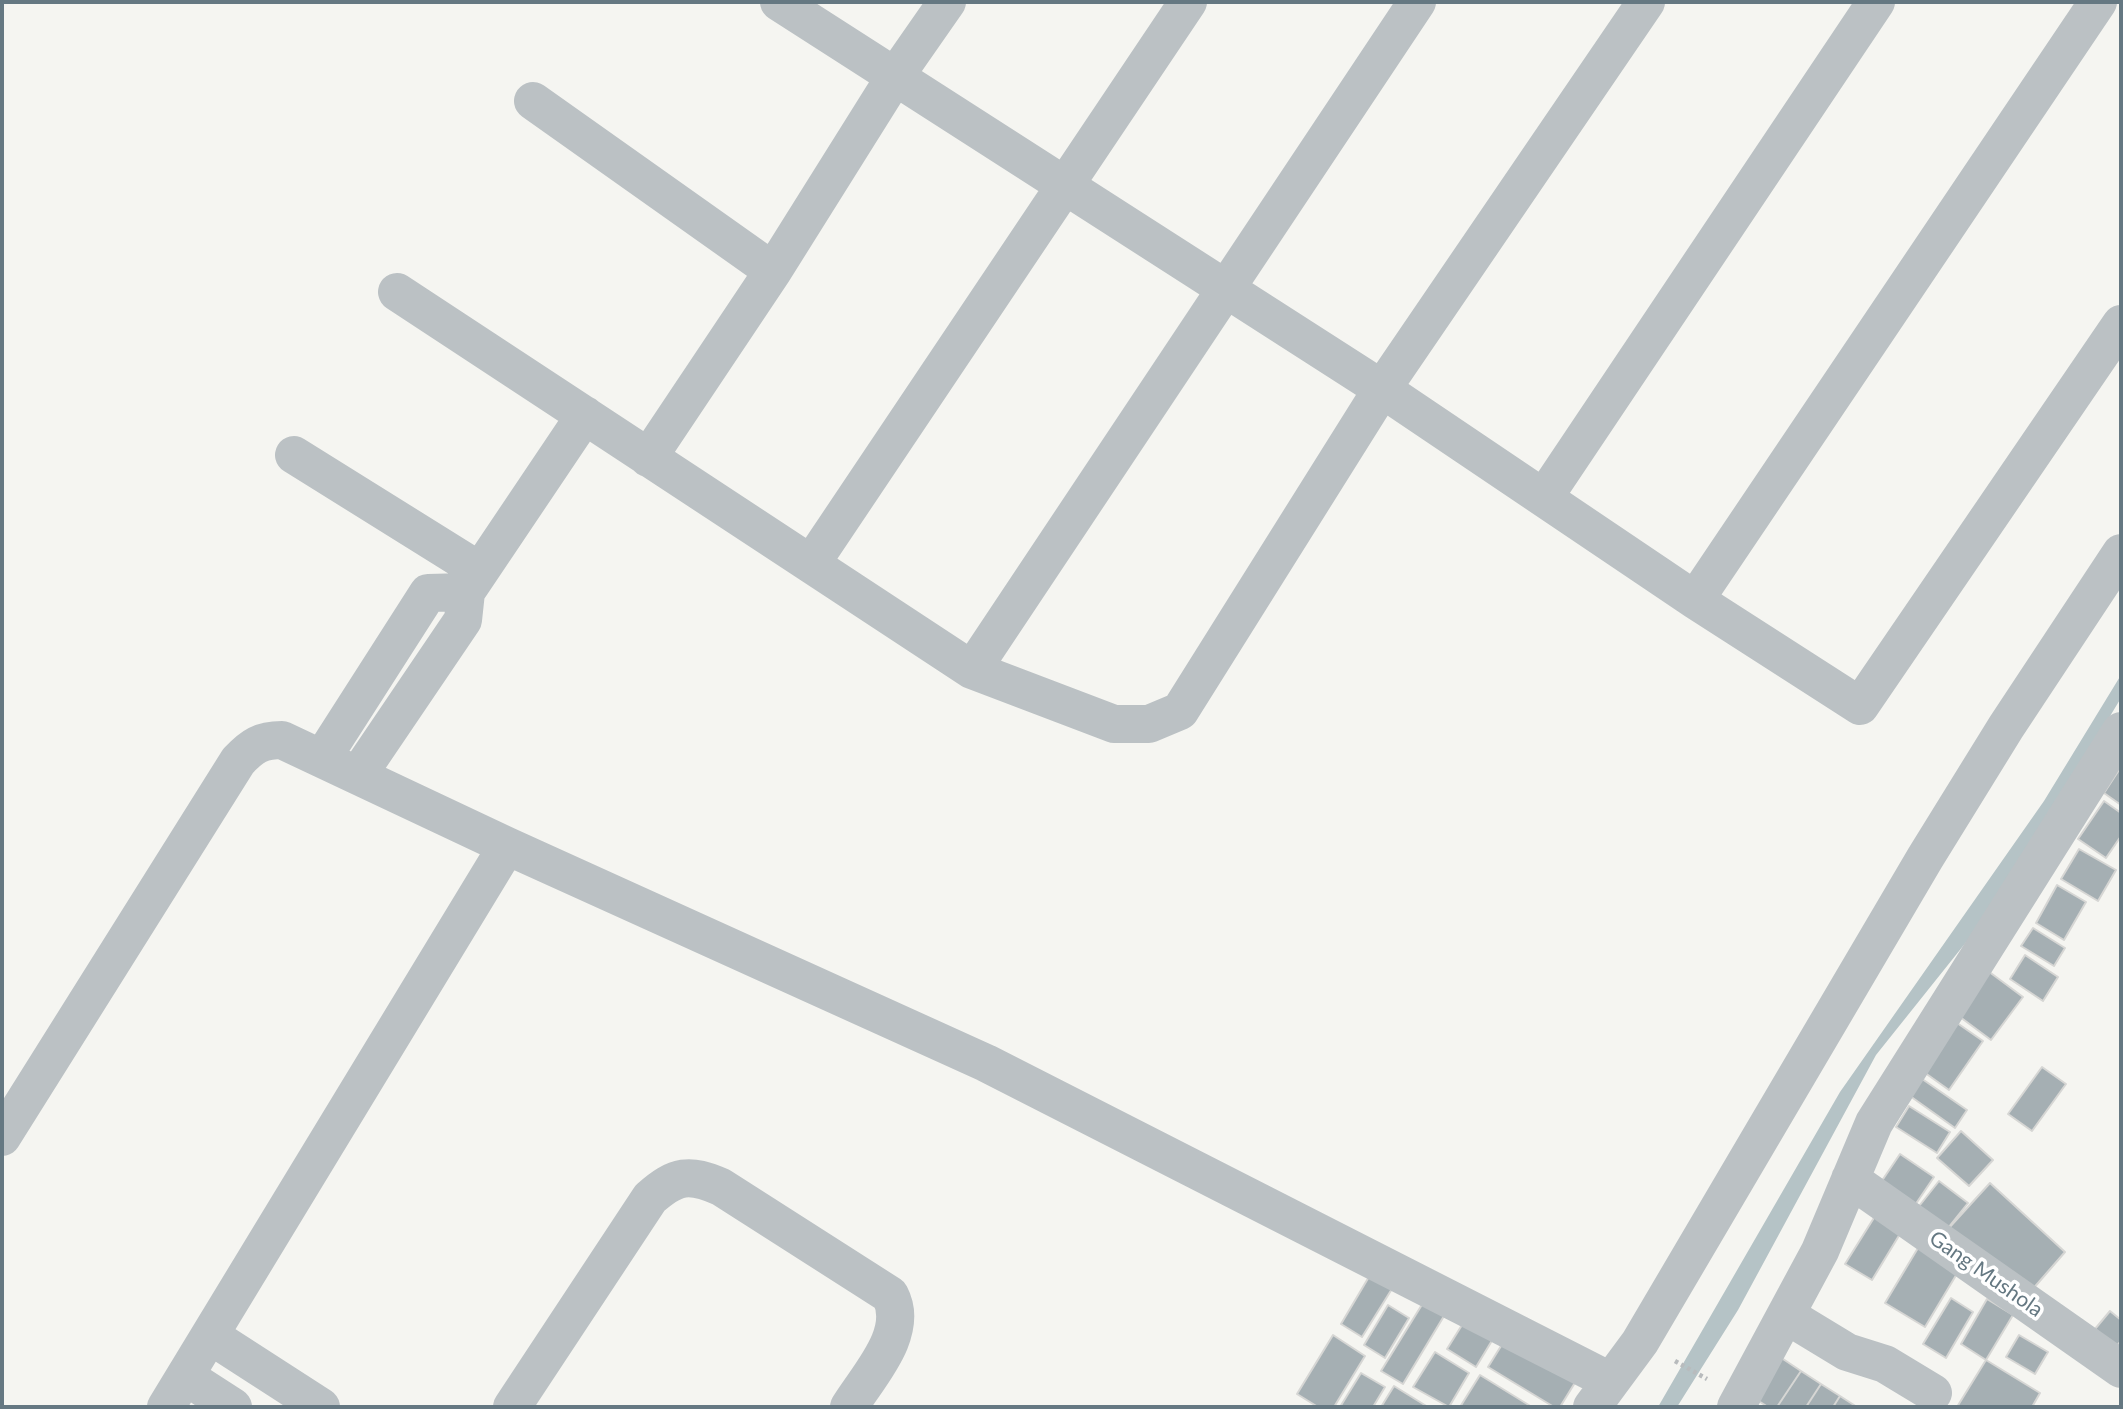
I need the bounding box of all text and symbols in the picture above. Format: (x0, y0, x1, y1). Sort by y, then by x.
street label: Gang Mushola (1924, 1226, 2048, 1322)

